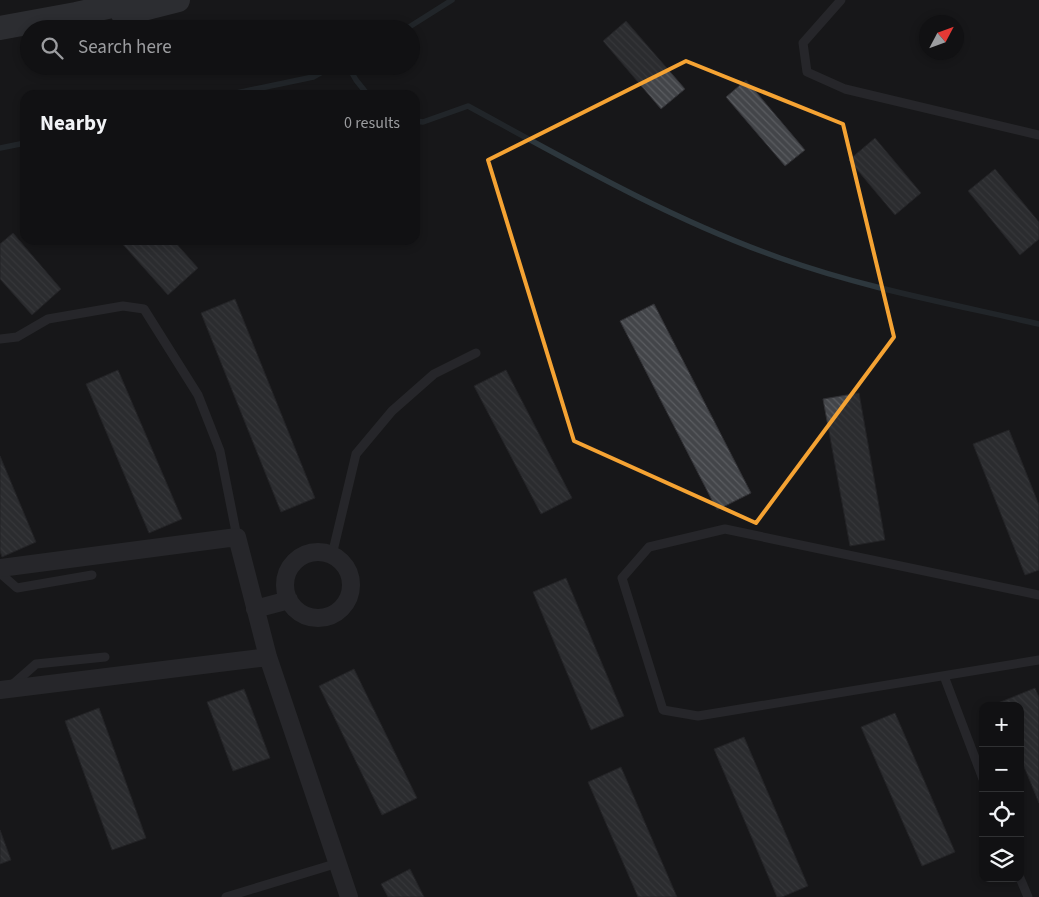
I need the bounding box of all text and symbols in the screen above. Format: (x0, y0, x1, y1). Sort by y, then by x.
north arrow (919, 15, 964, 60)
search box (20, 20, 420, 75)
icon: search (38, 34, 66, 62)
text: Search here (78, 34, 172, 61)
text: Nearby (40, 108, 107, 138)
text: 0 results (344, 112, 400, 134)
map controls (979, 702, 1024, 882)
button: + (979, 702, 1024, 747)
button: − (979, 747, 1024, 792)
button: locate (979, 792, 1024, 837)
button: layers (979, 837, 1024, 882)

